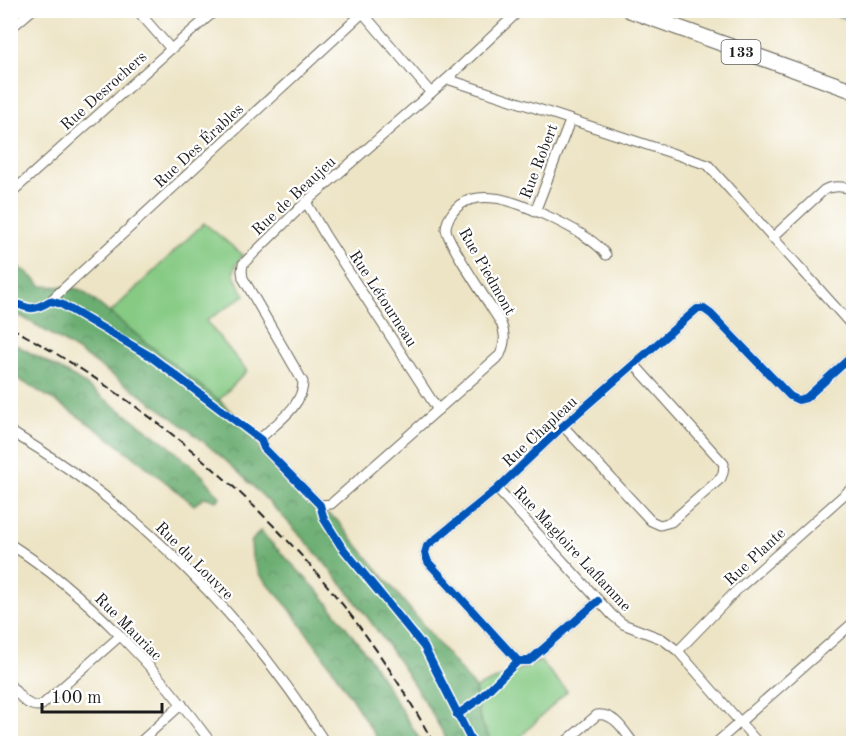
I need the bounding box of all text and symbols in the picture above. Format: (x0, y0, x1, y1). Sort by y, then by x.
road number: 133 (722, 40, 760, 64)
street label: Rue Desrochers (58, 49, 150, 134)
street label: Rue Des Érables (149, 98, 247, 192)
street label: Rue Robert (518, 122, 562, 201)
street label: Rue de Beaujeu (249, 154, 340, 239)
street label: Rue Piedmont (455, 226, 518, 319)
street label: Rue Létourneau (345, 248, 420, 350)
street label: Rue Chapleau (500, 394, 581, 471)
street label: Rue Magloire Laflamme (510, 484, 633, 615)
street label: Rue du Louvre (152, 519, 236, 603)
street label: Rue Plante (722, 526, 789, 589)
street label: Rue Mauriac (91, 591, 164, 664)
scale bar (42, 676, 162, 714)
text: 100 m (51, 689, 102, 707)

